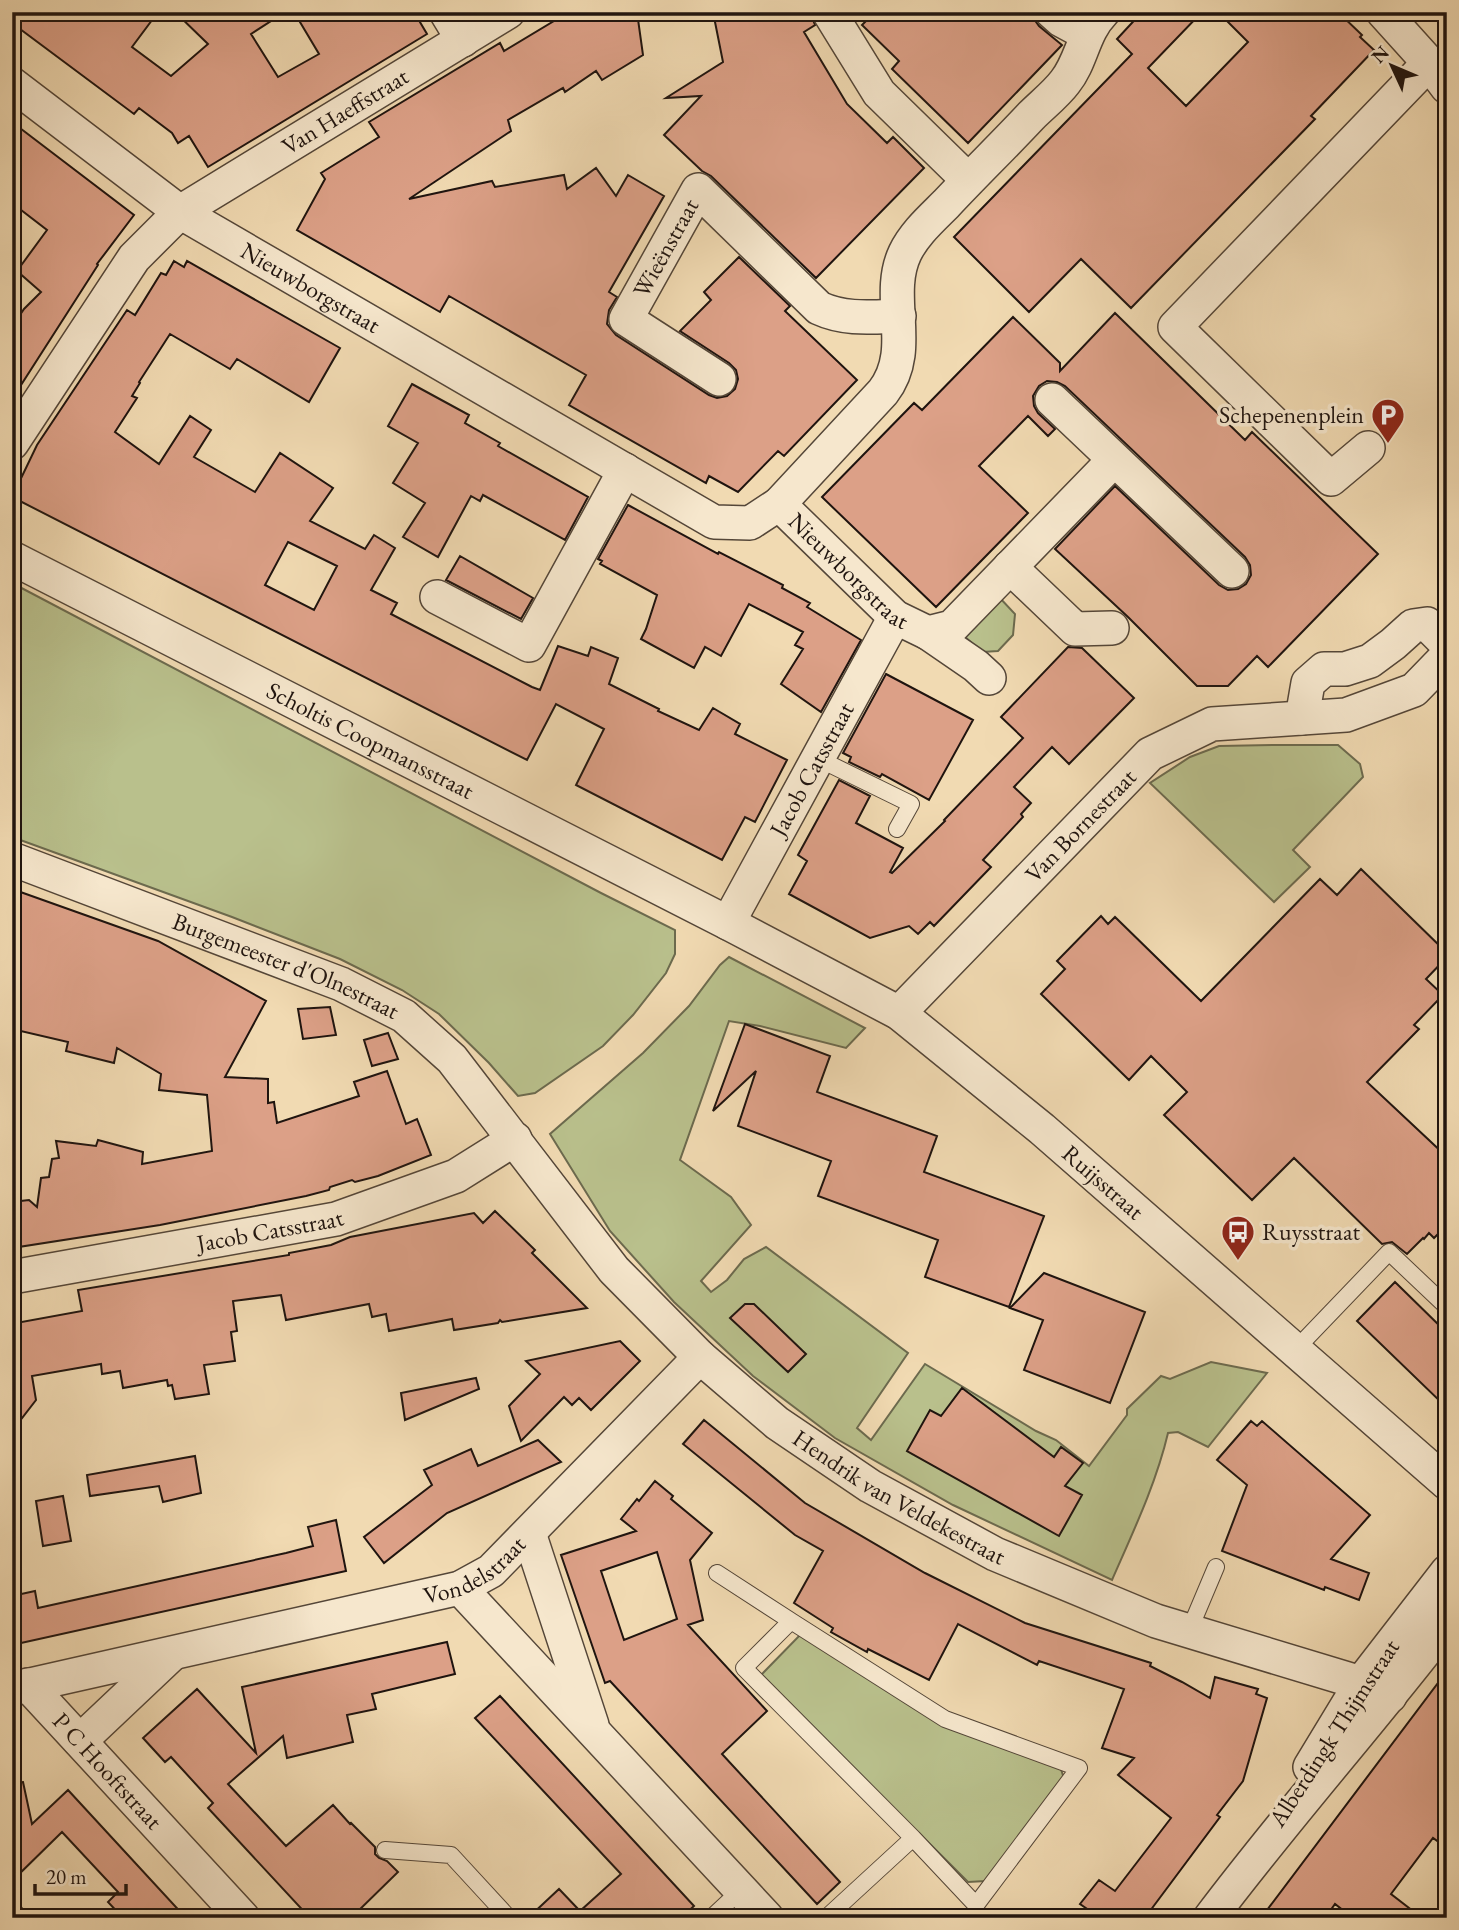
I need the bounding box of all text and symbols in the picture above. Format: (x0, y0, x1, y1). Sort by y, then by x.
north arrow (1358, 32, 1428, 102)
text: N (1366, 40, 1395, 69)
street label: Van Haeffstraat (276, 60, 414, 161)
street label: Wieënstraat (625, 192, 705, 303)
street label: Nieuwborgstraat (235, 235, 386, 340)
parking icon: Schepenenplein (1369, 396, 1407, 445)
place label: Schepenenplein (1219, 399, 1364, 430)
street label: Nieuwborgstraat (782, 505, 914, 636)
street label: Scholtis Coopmansstraat (261, 674, 480, 806)
street label: Jacob Catsstraat (761, 696, 861, 843)
street label: Van Bornestraat (1018, 761, 1143, 889)
street label: Burgemeester d'Olnestraat (168, 905, 405, 1026)
street label: Ruijsstraat (1056, 1138, 1151, 1226)
street label: Jacob Catsstraat (192, 1201, 348, 1259)
bus stop icon: Ruysstraat (1219, 1213, 1257, 1262)
place label: Ruysstraat (1262, 1216, 1360, 1247)
street label: Hendrik van Veldekestraat (787, 1422, 1010, 1572)
street label: Vondelstraat (420, 1529, 532, 1611)
street label: Alberdingk Thijmstraat (1261, 1633, 1406, 1833)
street label: P C Hooftstraat (46, 1706, 170, 1836)
scale bar (35, 1853, 126, 1897)
text: 20 m (46, 1863, 87, 1890)

